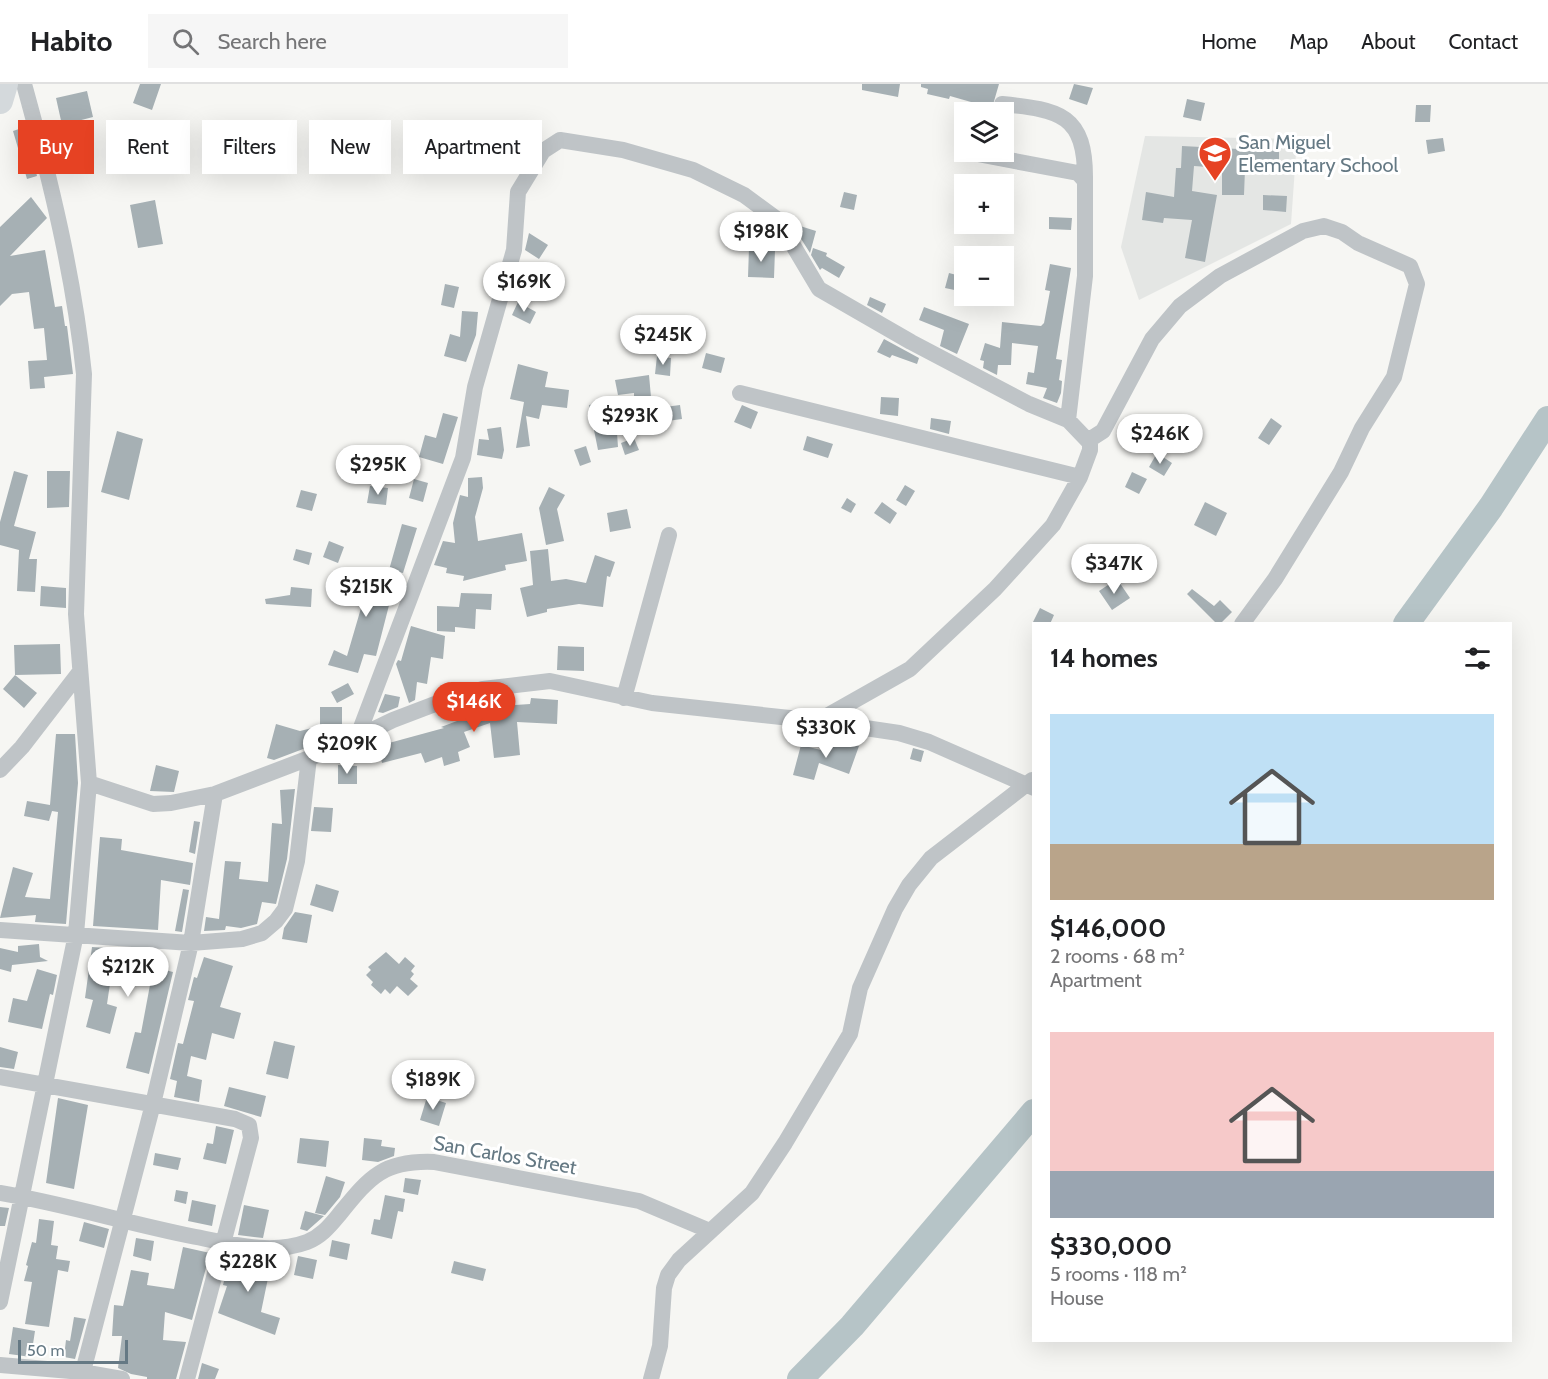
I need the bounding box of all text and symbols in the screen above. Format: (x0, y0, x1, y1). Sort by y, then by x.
search box (148, 14, 568, 68)
text: Habito (30, 24, 112, 58)
icon: search (169, 25, 202, 58)
text: Search here (217, 28, 327, 55)
text: Home (1201, 29, 1257, 54)
text: Map (1290, 29, 1328, 54)
text: About (1361, 29, 1415, 54)
text: Contact (1448, 29, 1518, 54)
map controls (954, 102, 1014, 306)
button: layers (954, 102, 1014, 162)
chip: Buy (18, 120, 94, 174)
chip: Rent (106, 120, 190, 174)
chip: Filters (202, 120, 297, 174)
chip: New (309, 120, 391, 174)
chip: Apartment (403, 120, 542, 174)
place label: San Miguel Elementary School (1238, 130, 1399, 177)
school or university icon: San Miguel Elementary School (1197, 135, 1233, 182)
button: + (954, 174, 1014, 234)
pin: $198K (719, 212, 803, 263)
text: $198K (734, 219, 788, 243)
button: − (954, 246, 1014, 306)
pin: $169K (482, 262, 566, 313)
text: $169K (497, 269, 551, 293)
pin: $245K (621, 315, 705, 366)
text: $245K (634, 322, 692, 346)
pin: $293K (588, 396, 672, 447)
text: $293K (602, 403, 658, 427)
pin: $246K (1118, 414, 1202, 465)
text: $246K (1131, 421, 1189, 445)
pin: $295K (336, 445, 420, 496)
text: $295K (350, 452, 406, 476)
pin: $347K (1072, 544, 1156, 595)
text: $347K (1085, 551, 1143, 575)
pin: $215K (324, 567, 408, 618)
text: $215K (340, 574, 392, 598)
text: 14 homes (1050, 642, 1158, 674)
icon: filters (1461, 642, 1494, 675)
pin: $146K (432, 682, 516, 733)
text: $146K (446, 689, 502, 713)
pin: $330K (784, 708, 868, 759)
text: $330K (796, 715, 856, 739)
pin: $209K (305, 724, 389, 775)
text: $209K (317, 731, 377, 755)
icon: home (1218, 753, 1326, 861)
text: $146,000 (1050, 912, 1166, 944)
text: 2 rooms · 68 m² (1050, 944, 1185, 968)
pin: $212K (86, 947, 170, 998)
text: $212K (102, 954, 154, 978)
text: Apartment (1050, 968, 1142, 992)
pin: $189K (391, 1060, 475, 1111)
text: $189K (406, 1067, 460, 1091)
icon: home (1218, 1071, 1326, 1179)
street label: San Carlos Street (432, 1131, 579, 1179)
text: $330,000 (1050, 1230, 1172, 1262)
pin: $228K (206, 1242, 290, 1293)
text: $228K (219, 1249, 277, 1273)
text: 5 rooms · 118 m² (1050, 1262, 1187, 1286)
text: House (1050, 1286, 1104, 1310)
scale bar (18, 1337, 128, 1364)
text: 50 m (27, 1341, 64, 1360)

